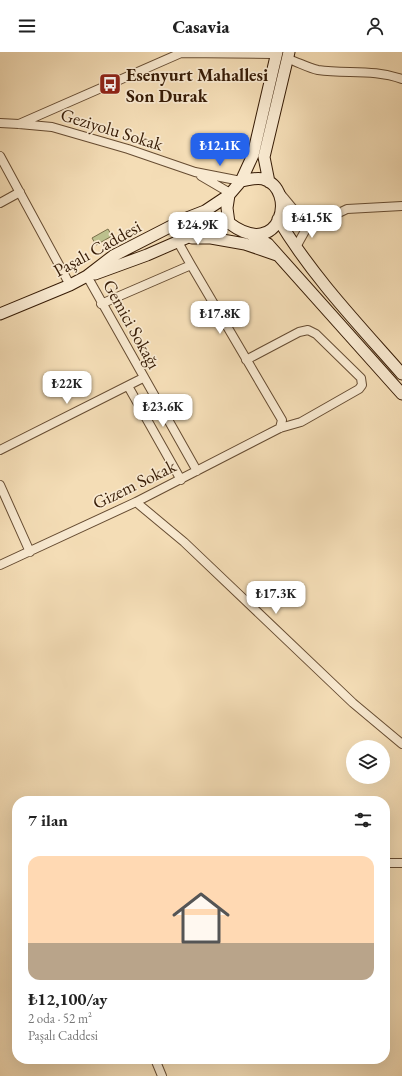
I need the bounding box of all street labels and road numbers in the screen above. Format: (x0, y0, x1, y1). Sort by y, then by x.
street label: Geziyolu Sokak (58, 103, 167, 156)
street label: Paşalı Caddesi (49, 214, 145, 282)
street label: Gemici Sokağı (98, 275, 166, 373)
street label: Gizem Sokak (88, 454, 180, 514)

